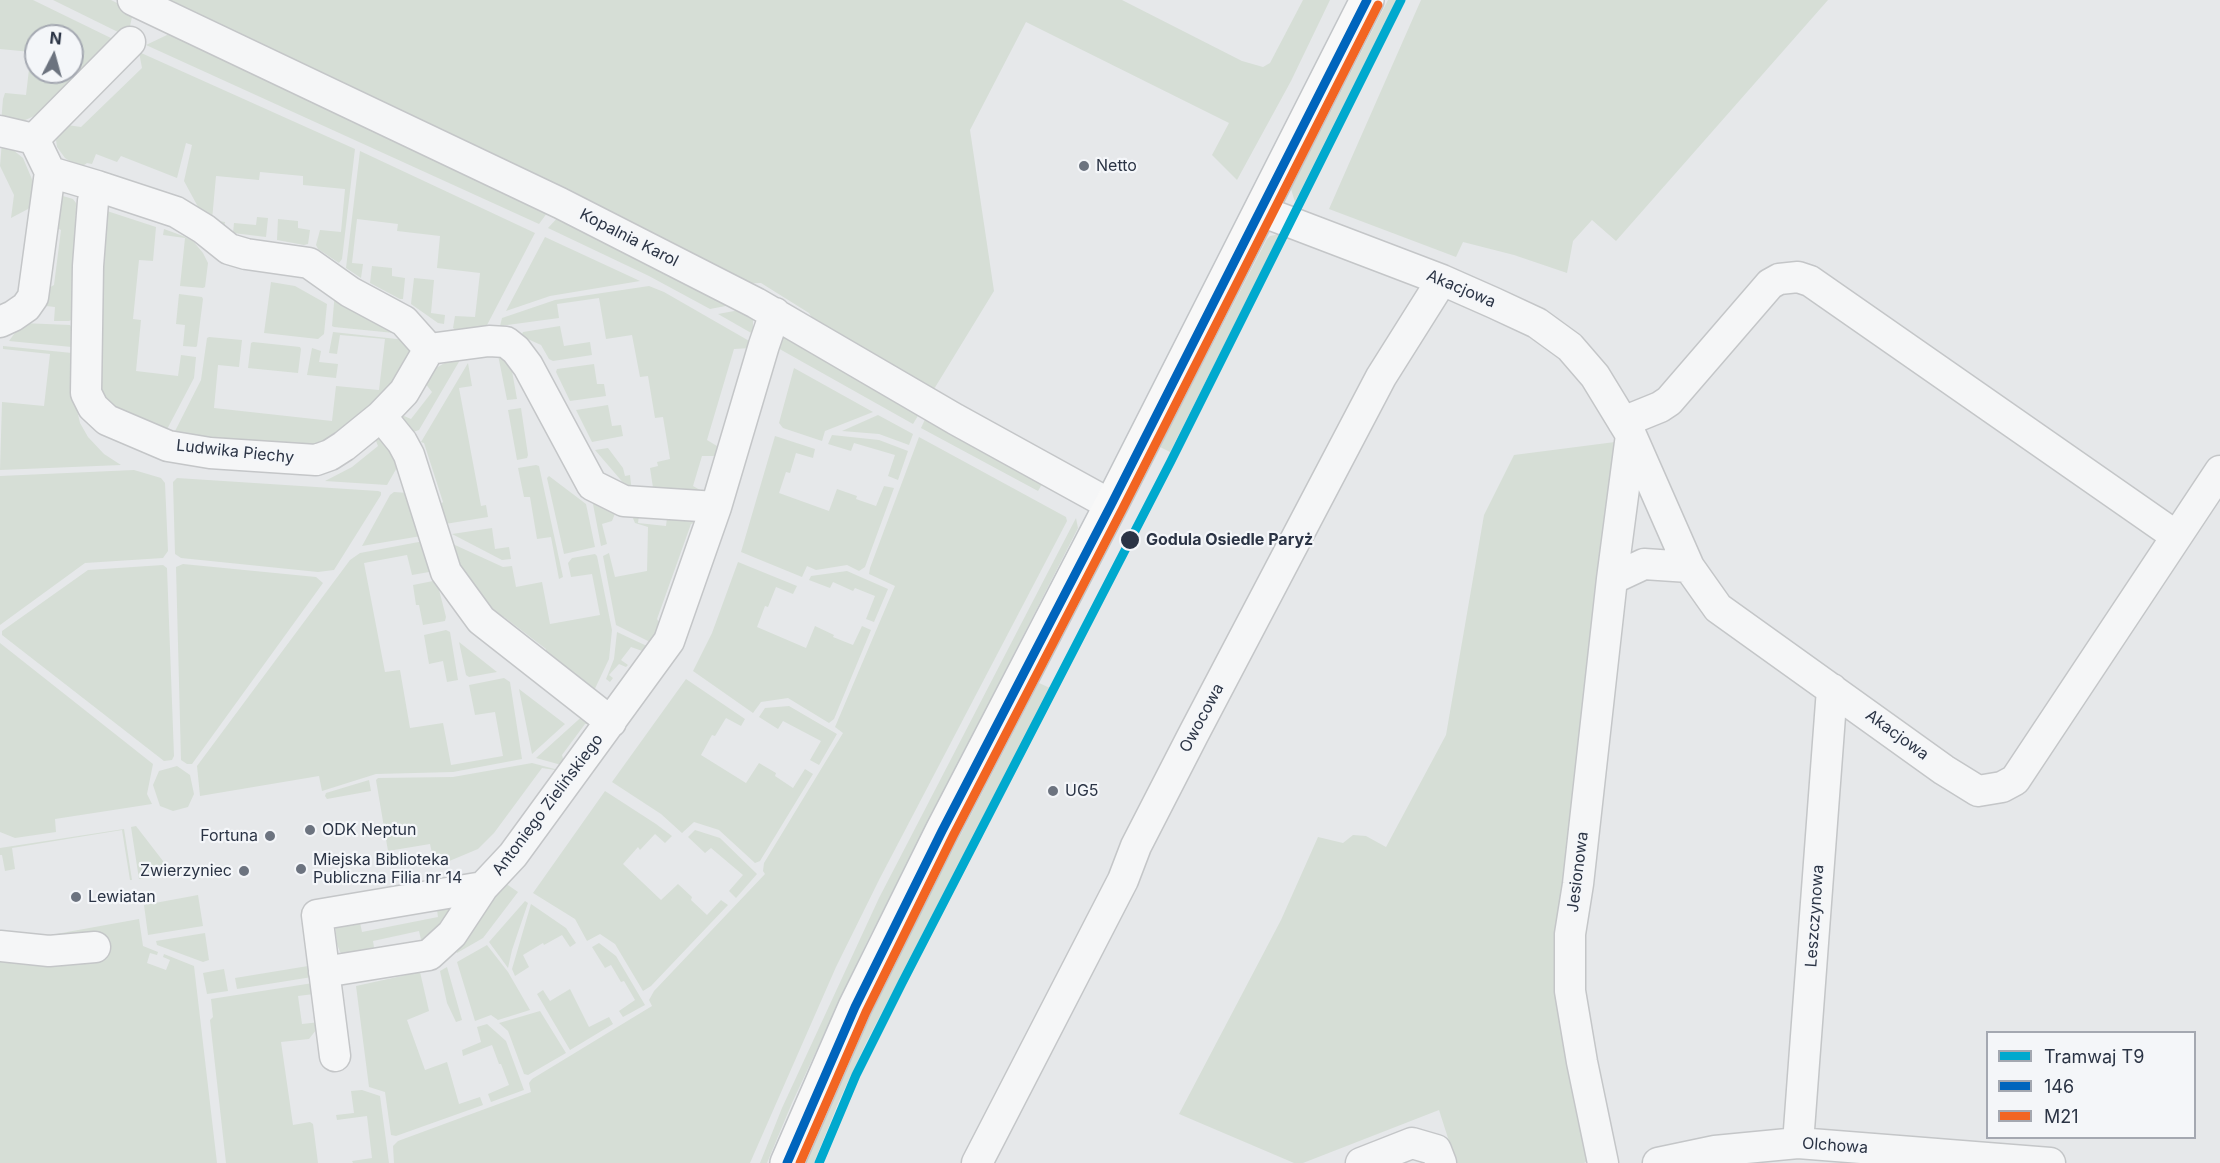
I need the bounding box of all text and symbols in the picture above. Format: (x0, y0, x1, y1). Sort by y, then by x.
north arrow (24, 24, 84, 84)
text: N (49, 28, 63, 49)
place label: Netto (1096, 156, 1137, 176)
marker: Netto (1077, 159, 1091, 173)
street label: Kopalnia Karol (576, 205, 682, 271)
street label: Akacjowa (1424, 266, 1498, 312)
street label: Ludwika Piechy (175, 436, 295, 468)
marker: Godula Osiedle Paryż (1119, 529, 1141, 551)
place label: Godula Osiedle Paryż (1146, 530, 1313, 550)
street label: Owocowa (1176, 680, 1228, 756)
street label: Akacjowa (1862, 706, 1932, 764)
street label: Antoniego Zielińskiego (489, 731, 607, 879)
place label: UG5 (1065, 781, 1099, 801)
marker: UG5 (1046, 784, 1060, 798)
place label: ODK Neptun (322, 820, 416, 840)
marker: ODK Neptun (303, 823, 317, 837)
place label: Fortuna (200, 826, 258, 846)
marker: Fortuna (263, 829, 277, 843)
street label: Jesionowa (1564, 831, 1592, 913)
place label: Miejska Biblioteka Publiczna Filia nr 14 (313, 850, 462, 888)
place label: Zwierzyniec (140, 861, 232, 881)
marker: Miejska Biblioteka Publiczna Filia nr 14 (294, 862, 308, 876)
marker: Zwierzyniec (237, 864, 251, 878)
street label: Leszczynowa (1802, 864, 1828, 968)
place label: Lewiatan (88, 887, 156, 907)
marker: Lewiatan (69, 890, 83, 904)
legend (1986, 1031, 2196, 1139)
text: Tramwaj T9 (2044, 1046, 2144, 1067)
text: 146 (2044, 1076, 2074, 1097)
text: M21 (2044, 1106, 2079, 1127)
street label: Olchowa (1801, 1134, 1869, 1158)

